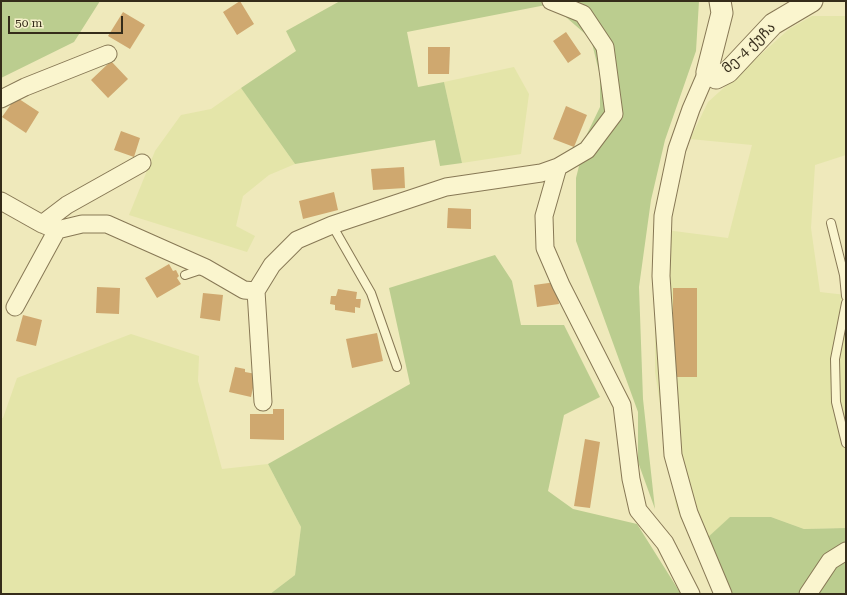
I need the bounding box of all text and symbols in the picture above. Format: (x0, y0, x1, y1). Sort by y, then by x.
scale bar (10, 8, 125, 34)
text: 50 m (15, 16, 42, 30)
street label: მე-4 ქუჩა (719, 19, 779, 77)

